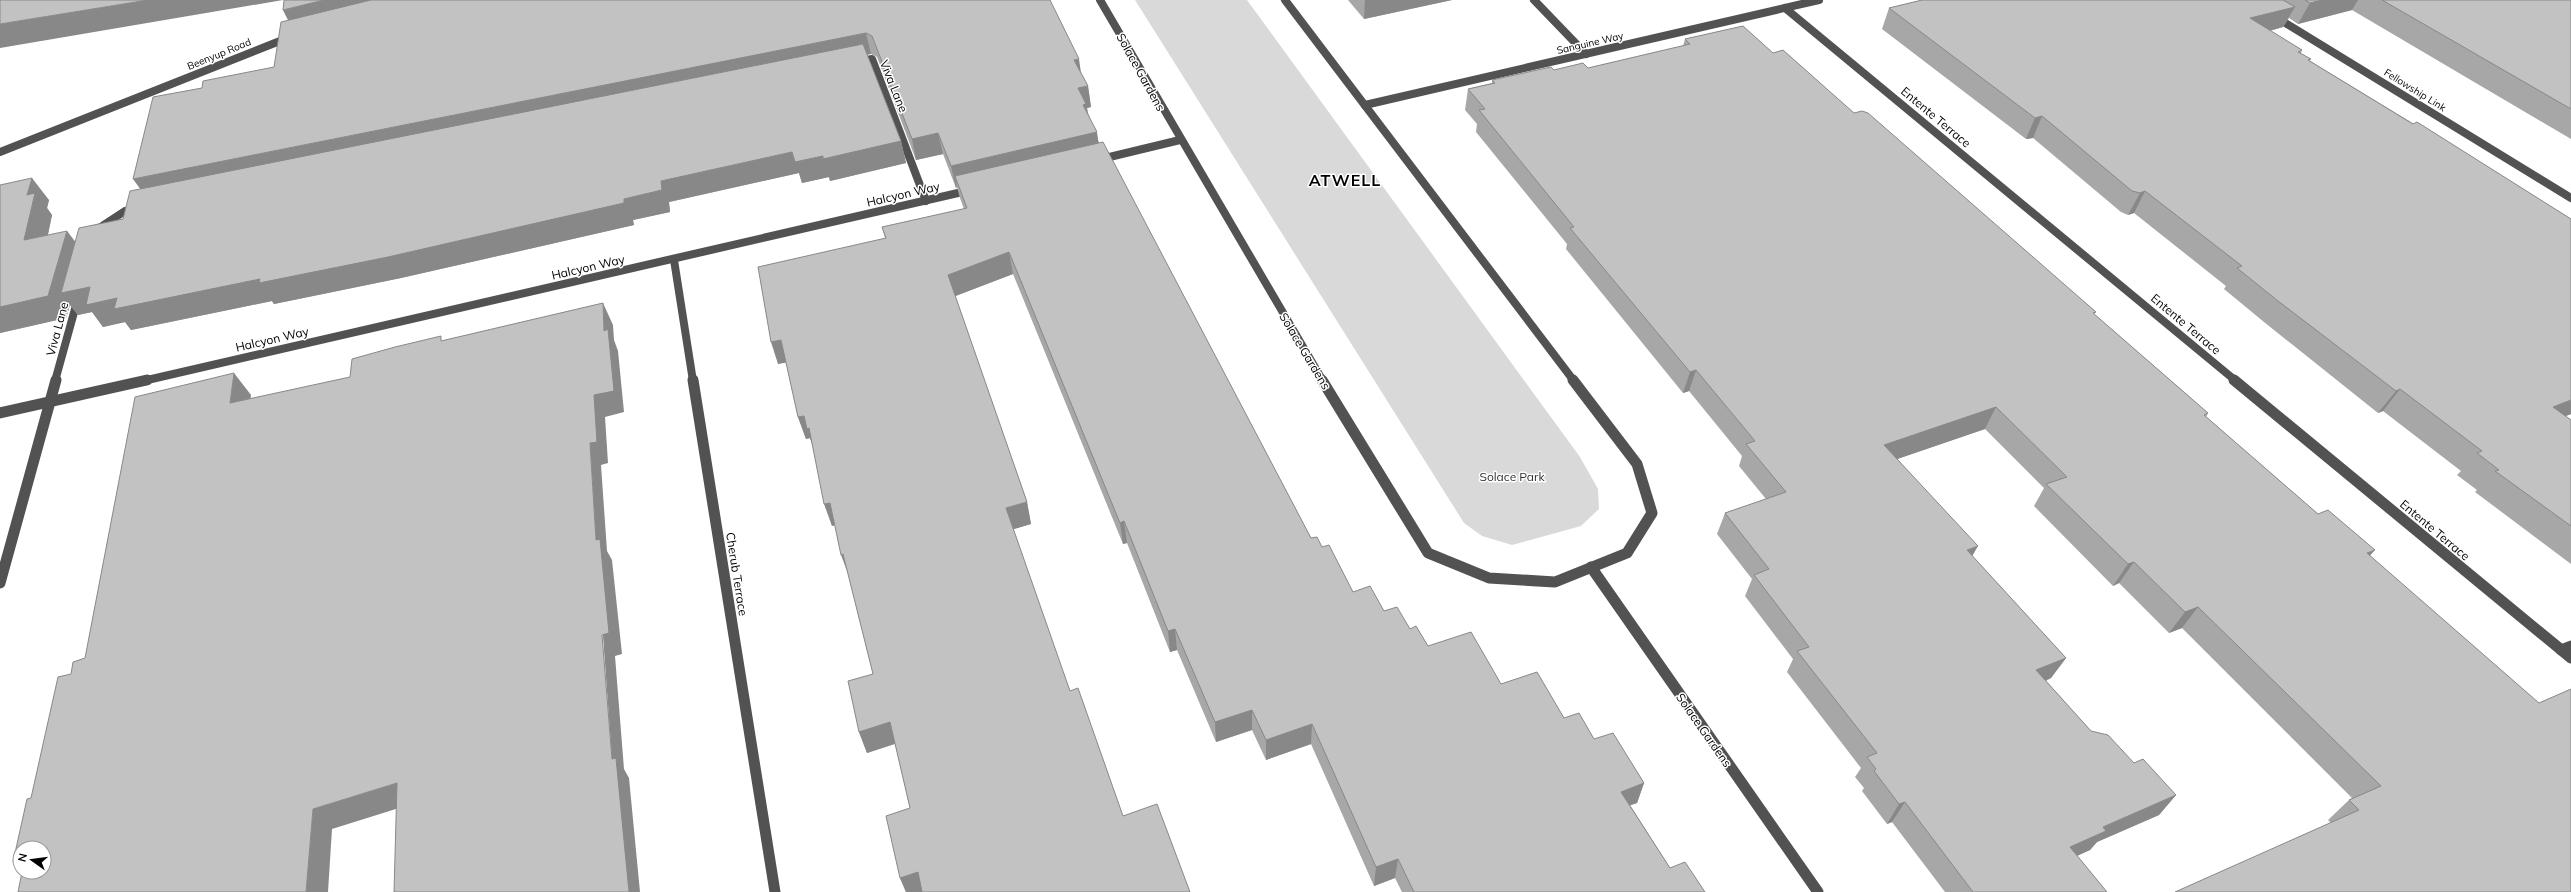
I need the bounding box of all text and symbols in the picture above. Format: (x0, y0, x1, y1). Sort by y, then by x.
street label: Sanguine Way (1555, 29, 1625, 57)
street label: Solace Gardens (1113, 30, 1169, 114)
street label: Beenyup Road (185, 35, 253, 73)
street label: Viva Lane (877, 58, 911, 114)
street label: Fellowship Link (2382, 66, 2449, 115)
street label: Entente Terrace (1898, 83, 1974, 151)
district label: ATWELL (1309, 170, 1381, 190)
street label: Halcyon Way (865, 178, 942, 210)
street label: Halcyon Way (550, 251, 627, 283)
street label: Entente Terrace (2148, 290, 2224, 358)
street label: Viva Lane (43, 300, 71, 358)
street label: Solace Gardens (1276, 310, 1334, 392)
street label: Halcyon Way (234, 323, 311, 355)
park label: Solace Park (1479, 469, 1545, 484)
street label: Entente Terrace (2397, 496, 2473, 564)
street label: Cherub Terrace (723, 531, 751, 617)
street label: Solace Gardens (1673, 690, 1735, 770)
north arrow (12, 840, 52, 880)
text: N (14, 852, 30, 863)

